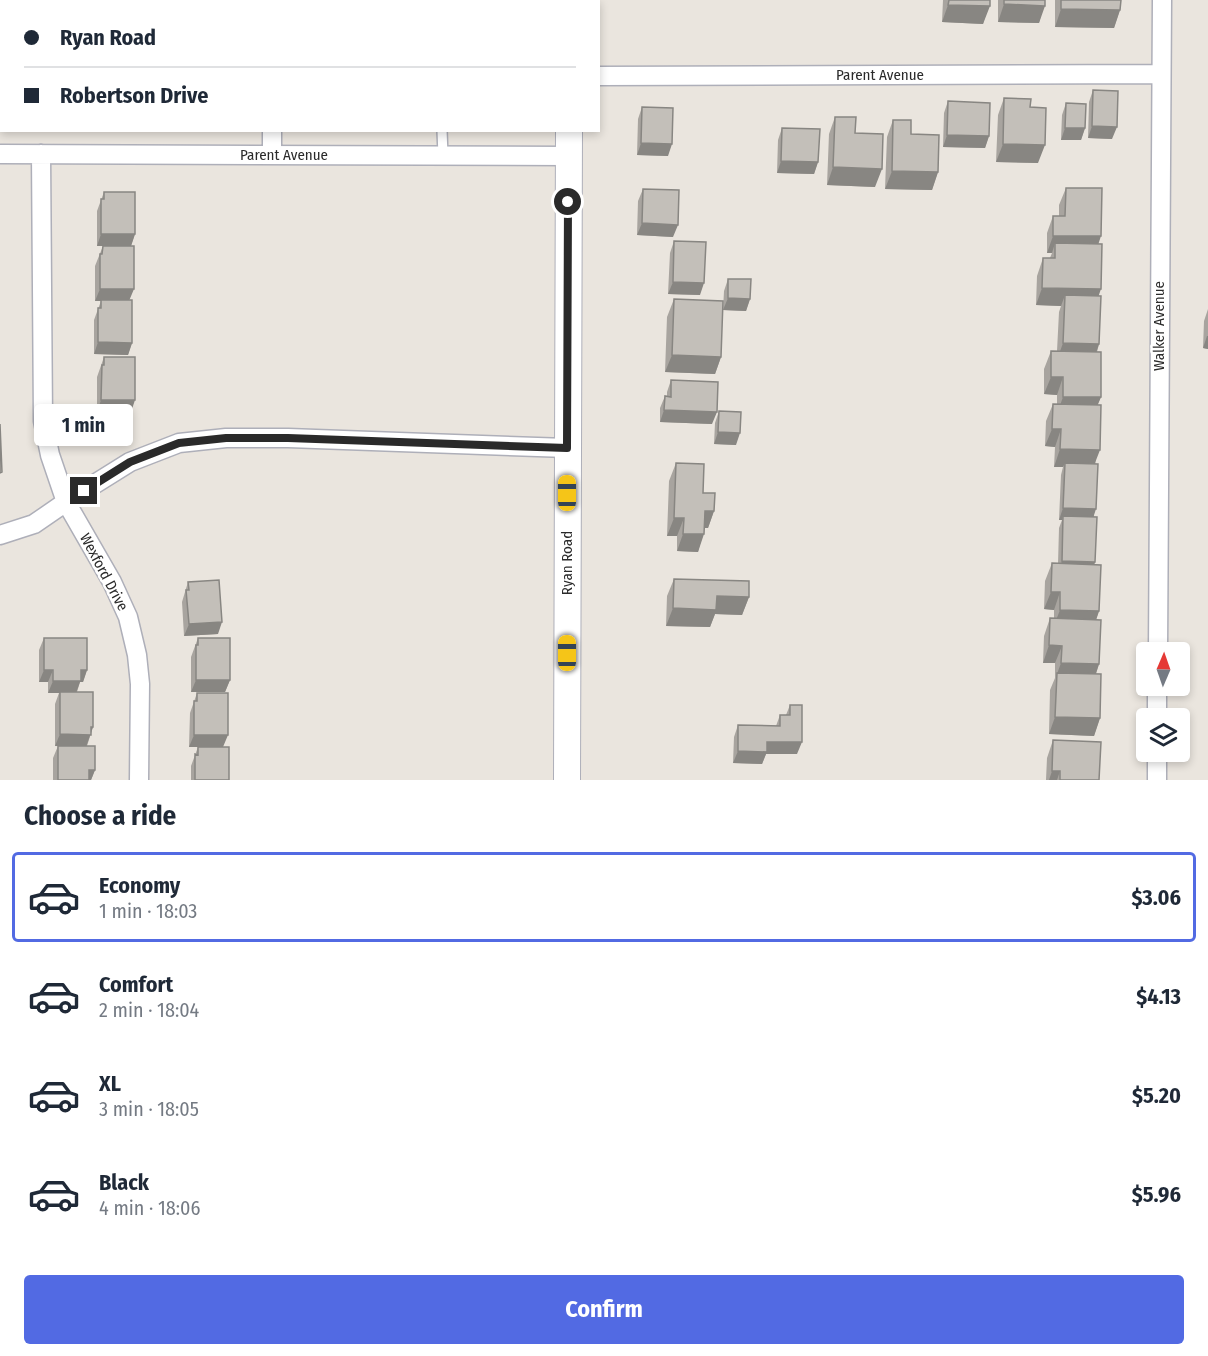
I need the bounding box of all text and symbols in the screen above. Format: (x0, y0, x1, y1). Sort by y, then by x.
text: Ryan Road (60, 24, 156, 51)
street label: Parent Avenue (836, 66, 924, 84)
text: Robertson Drive (60, 82, 208, 109)
street label: Parent Avenue (240, 146, 328, 164)
route start (554, 188, 581, 215)
street label: Walker Avenue (1150, 281, 1168, 371)
callout: 1 min (34, 404, 134, 446)
text: 1 min (62, 413, 105, 437)
car (558, 475, 576, 511)
route end (70, 477, 97, 504)
street label: Wexford Drive (76, 530, 132, 614)
street label: Ryan Road (558, 531, 576, 595)
car (558, 635, 576, 671)
north arrow (1136, 642, 1190, 696)
map controls (1136, 642, 1190, 762)
button: layers (1136, 708, 1190, 762)
text: Choose a ride (24, 800, 176, 832)
icon: car (27, 870, 81, 924)
text: Economy (99, 872, 180, 899)
text: $3.06 (1131, 884, 1181, 911)
text: 1 min · 18:03 (99, 899, 197, 923)
icon: car (27, 969, 81, 1023)
text: Comfort (99, 971, 173, 998)
text: $4.13 (1136, 983, 1181, 1010)
text: 2 min · 18:04 (99, 998, 199, 1022)
icon: car (27, 1068, 81, 1122)
text: XL (99, 1070, 121, 1097)
text: $5.20 (1132, 1082, 1181, 1109)
text: 3 min · 18:05 (99, 1097, 199, 1121)
icon: car (27, 1167, 81, 1221)
text: Black (99, 1169, 149, 1196)
text: $5.96 (1132, 1181, 1181, 1208)
text: 4 min · 18:06 (99, 1196, 200, 1220)
button: Confirm (24, 1275, 1184, 1344)

